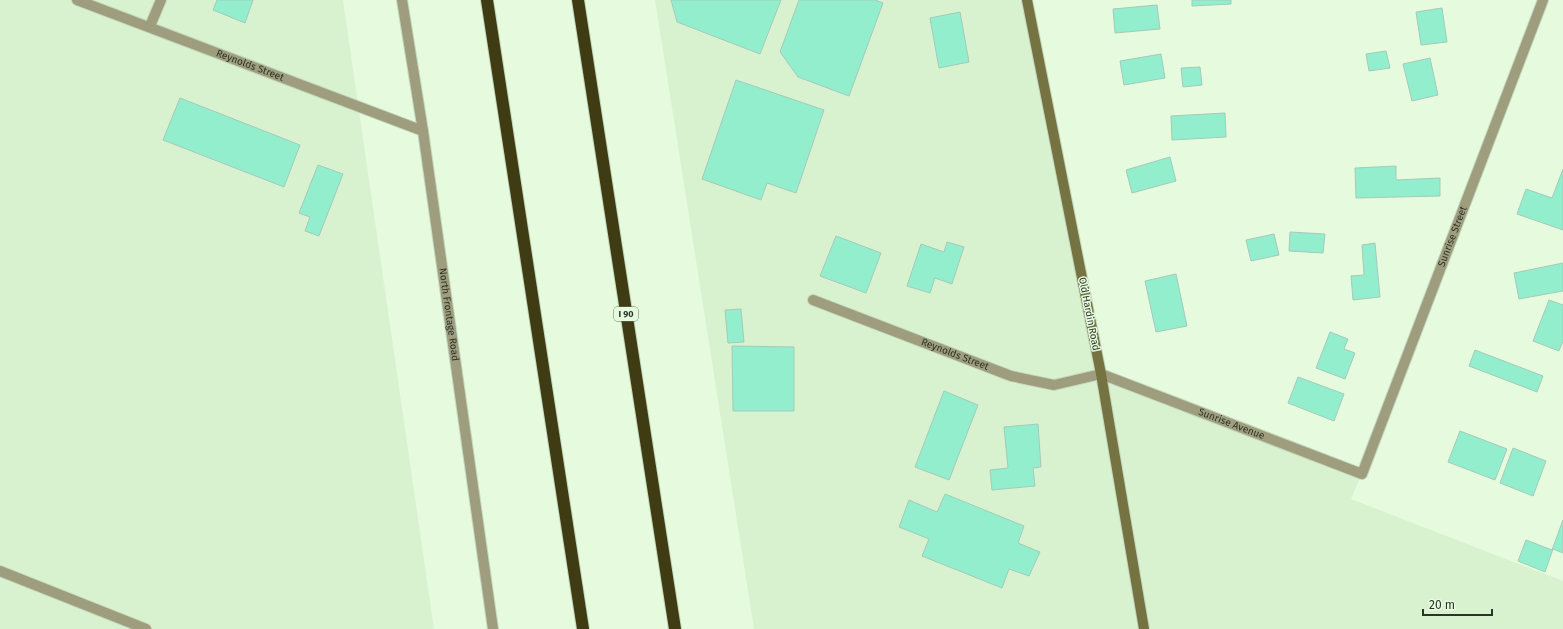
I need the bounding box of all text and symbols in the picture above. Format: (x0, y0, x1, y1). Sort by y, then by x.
street label: Reynolds Street (215, 47, 286, 84)
street label: Sunrise Street (1436, 204, 1470, 268)
street label: North Frontage Road (436, 267, 461, 362)
street label: Old Hardin Road (1076, 276, 1102, 352)
road number: I 90 (614, 307, 638, 321)
street label: Reynolds Street (919, 336, 991, 373)
street label: Sunrise Avenue (1197, 406, 1266, 442)
scale bar (1423, 591, 1492, 617)
text: 20 m (1429, 598, 1455, 612)

